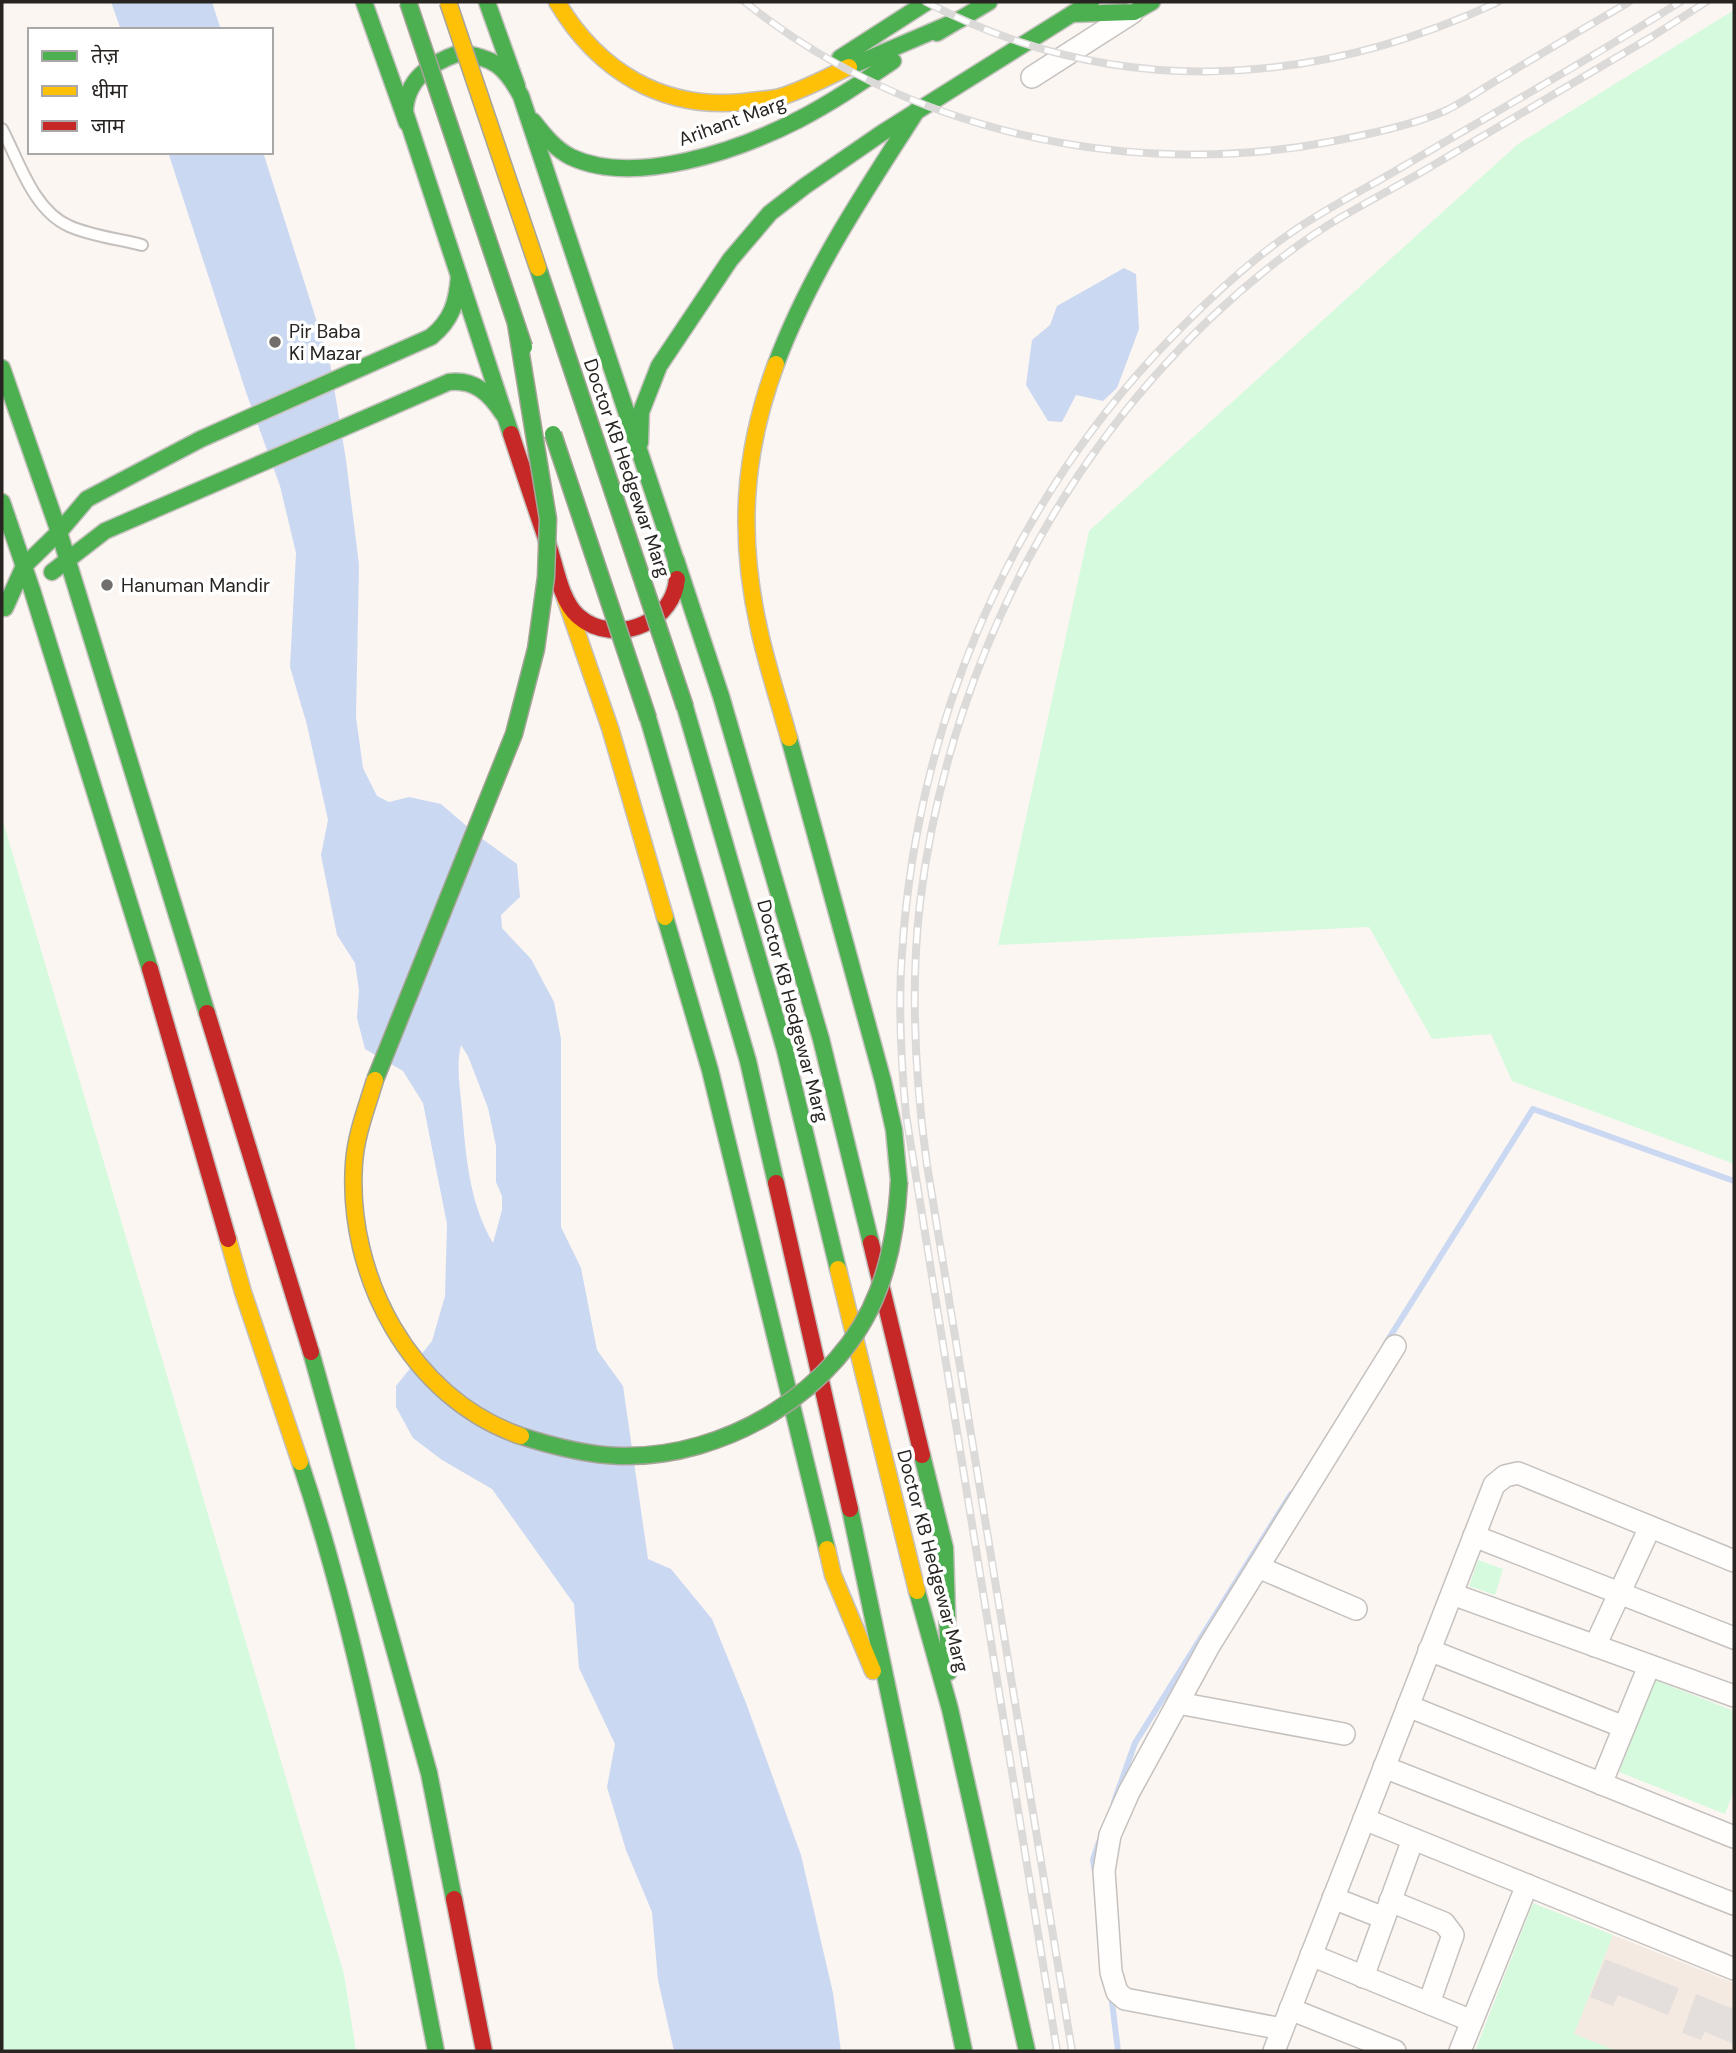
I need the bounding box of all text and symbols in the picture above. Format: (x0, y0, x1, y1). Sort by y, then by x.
legend (28, 28, 273, 154)
text: तेज़ (91, 42, 119, 70)
text: धीमा (91, 77, 128, 105)
street label: Arihant Marg (675, 90, 790, 152)
text: जाम (91, 112, 125, 140)
place label: Pir Baba Ki Mazar (289, 319, 362, 366)
marker: Pir Baba Ki Mazar (267, 334, 283, 350)
street label: Doctor KB Hedgewar Marg (578, 355, 676, 581)
place label: Hanuman Mandir (121, 573, 270, 598)
marker: Hanuman Mandir (99, 577, 115, 593)
street label: Doctor KB Hedgewar Marg (751, 897, 835, 1126)
street label: Doctor KB Hedgewar Marg (891, 1447, 975, 1676)

